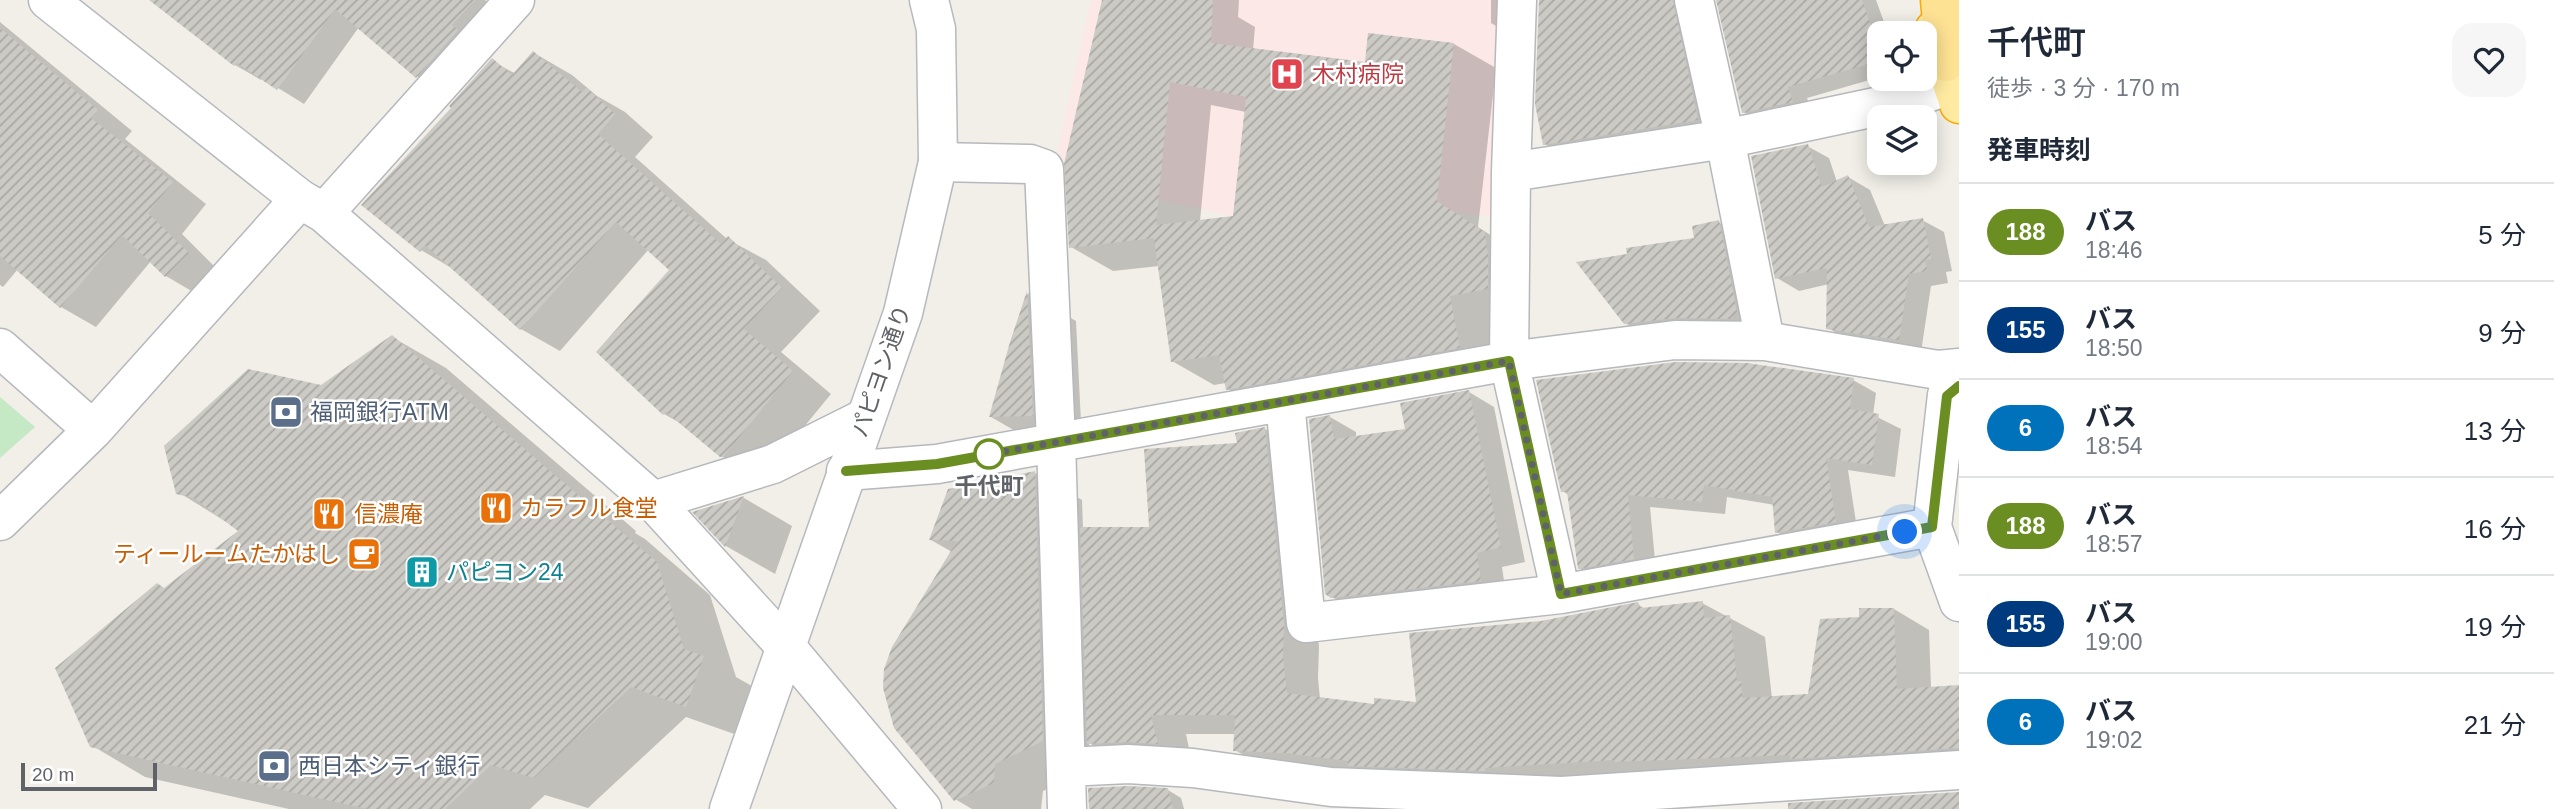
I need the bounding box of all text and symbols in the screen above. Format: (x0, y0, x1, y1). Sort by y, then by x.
map controls (1867, 21, 1937, 175)
button: locate (1867, 21, 1937, 91)
button: heart (2452, 23, 2526, 97)
text: 千代町 (1987, 24, 2086, 61)
hospital icon: 木村病院 (1268, 55, 1306, 93)
place label: 木村病院 (1312, 61, 1404, 87)
text: 徒歩 · 3 分 · 170 m (1987, 75, 2180, 101)
button: layers (1867, 105, 1937, 175)
text: 発車時刻 (1987, 135, 2091, 165)
text: バス (2085, 206, 2137, 236)
text: 188 (2005, 218, 2046, 245)
text: 5 分 (2478, 220, 2526, 250)
text: 18:46 (2085, 237, 2143, 263)
street label: パピヨン通り (846, 302, 916, 440)
text: バス (2085, 304, 2137, 334)
text: 155 (2005, 316, 2046, 343)
text: 9 分 (2478, 318, 2526, 348)
text: 18:50 (2085, 335, 2143, 361)
bank icon: 福岡銀行ATM (267, 393, 305, 431)
place label: 福岡銀行ATM (310, 399, 449, 425)
text: バス (2085, 402, 2137, 432)
text: 6 (2019, 414, 2032, 441)
text: 13 分 (2464, 416, 2526, 446)
text: 18:54 (2085, 433, 2143, 459)
marker: 千代町 (974, 439, 1004, 469)
place label: 千代町 (955, 473, 1024, 499)
restaurant icon: カラフル食堂 (477, 489, 515, 527)
restaurant icon: 信濃庵 (310, 495, 348, 533)
place label: カラフル食堂 (520, 495, 658, 521)
text: バス (2085, 500, 2137, 530)
place label: 信濃庵 (354, 501, 423, 527)
text: 188 (2005, 512, 2046, 539)
your location (1887, 514, 1922, 549)
text: 16 分 (2464, 514, 2526, 544)
text: 18:57 (2085, 531, 2143, 557)
cafe icon: ティールームたかはし (345, 535, 383, 573)
place label: ティールームたかはし (113, 541, 340, 567)
building icon: パピヨン24 (403, 553, 441, 591)
place label: パピヨン24 (446, 559, 564, 585)
text: バス (2085, 598, 2137, 628)
text: 155 (2005, 610, 2046, 637)
text: 19 分 (2464, 612, 2526, 642)
text: 19:00 (2085, 629, 2143, 655)
text: バス (2085, 696, 2137, 726)
text: 6 (2019, 708, 2032, 735)
text: 21 分 (2464, 710, 2526, 740)
text: 19:02 (2085, 727, 2143, 753)
bank icon: 西日本シティ銀行 (255, 747, 293, 785)
place label: 西日本シティ銀行 (298, 753, 481, 779)
scale bar (21, 760, 158, 792)
text: 20 m (32, 764, 74, 785)

